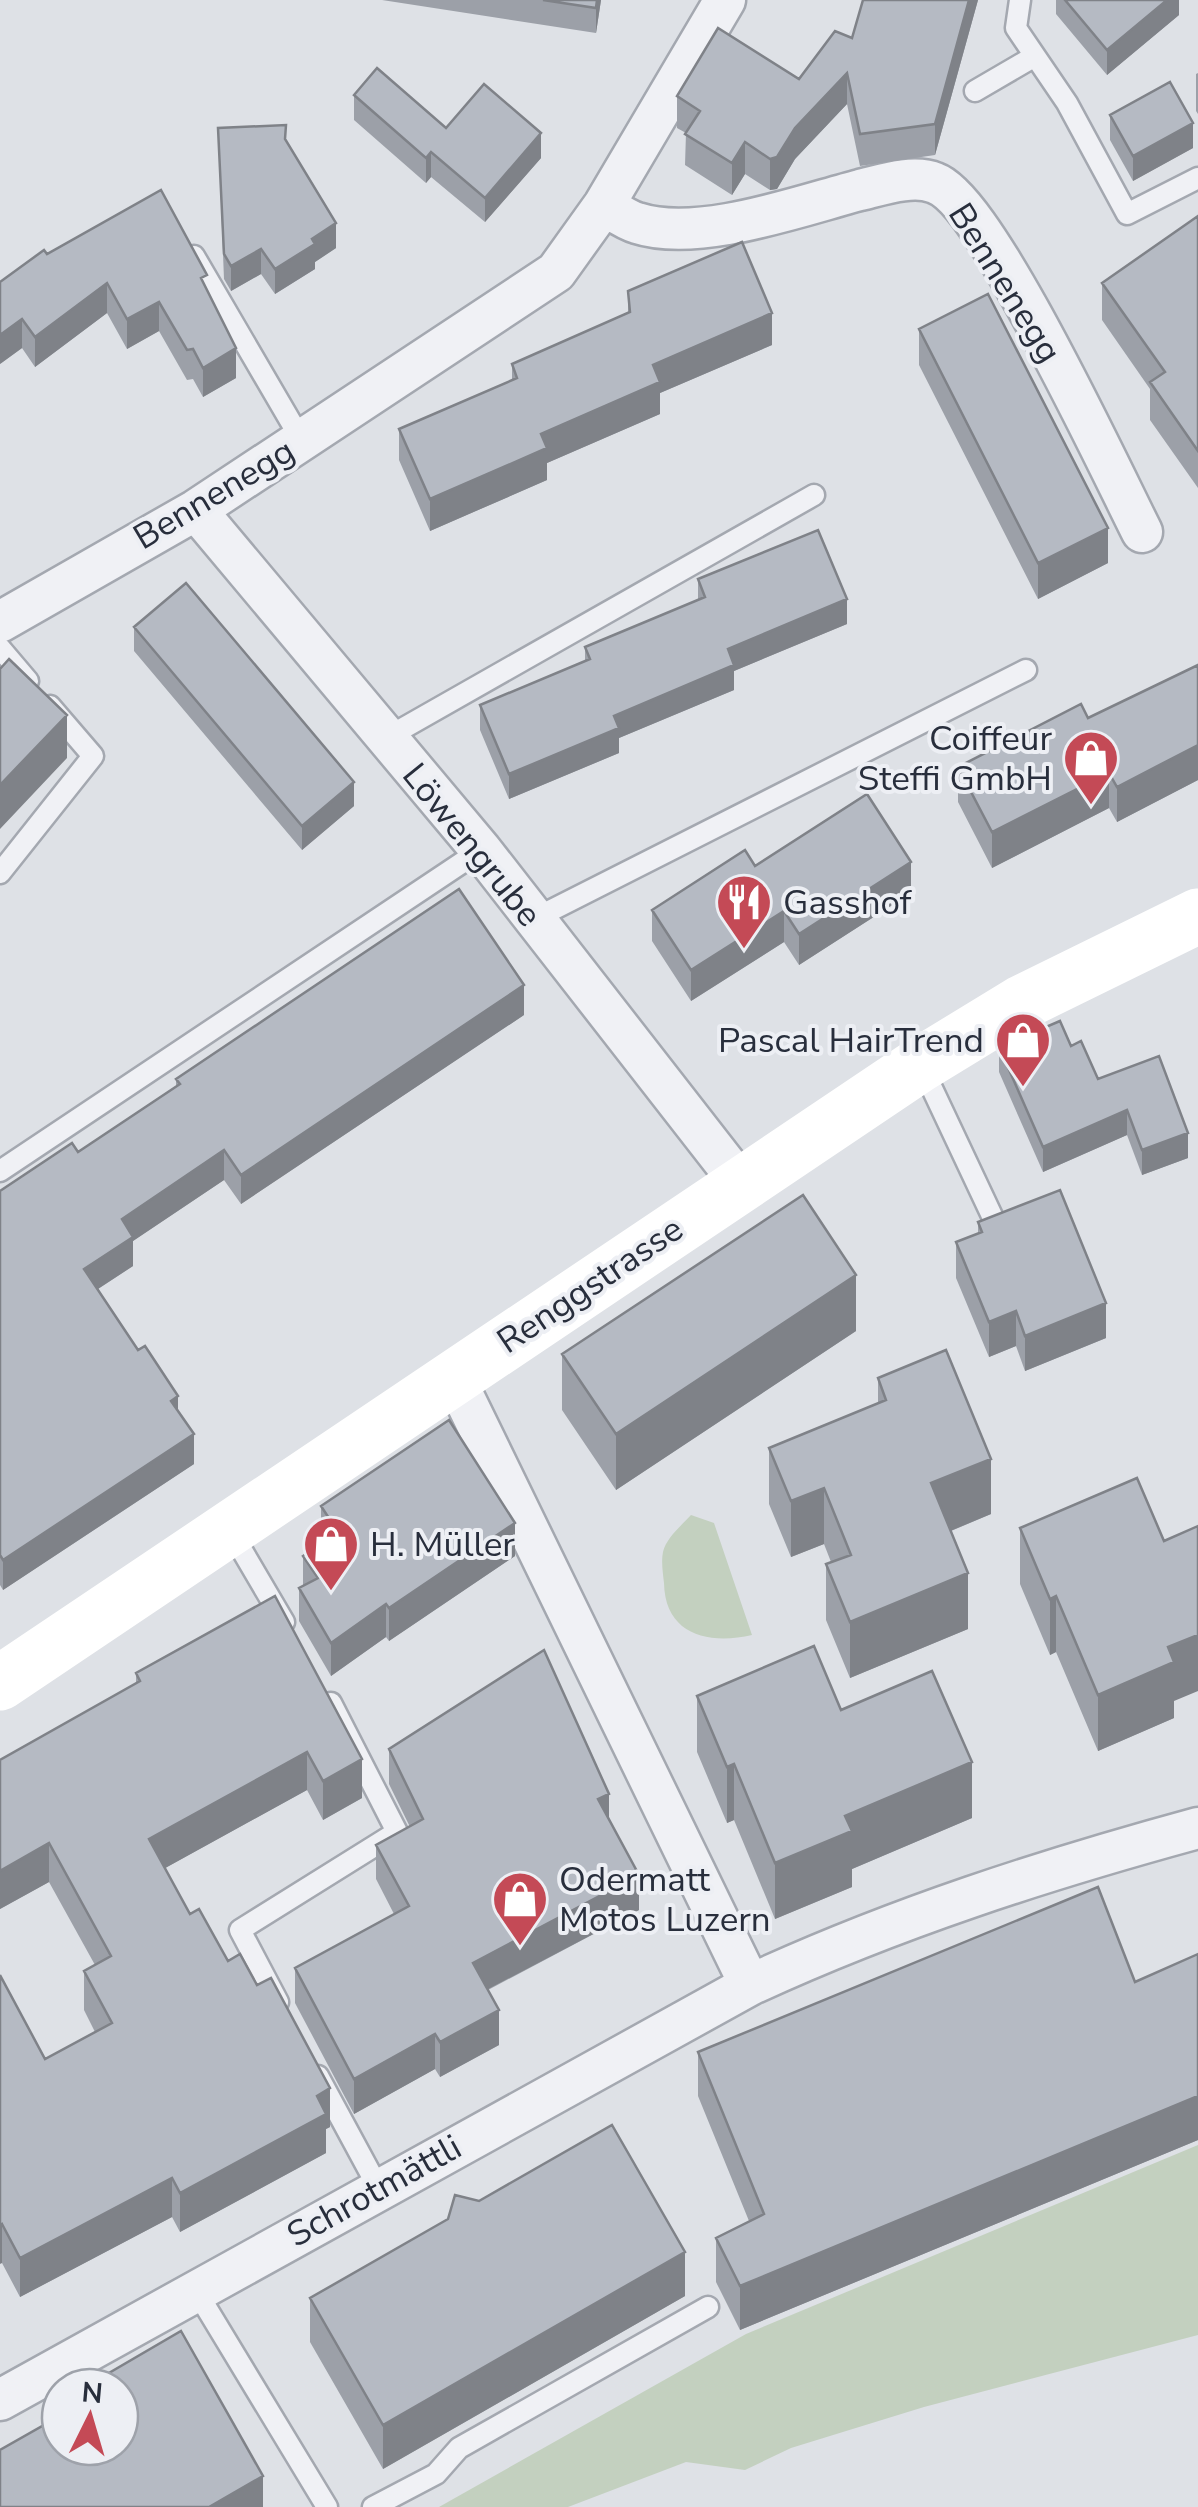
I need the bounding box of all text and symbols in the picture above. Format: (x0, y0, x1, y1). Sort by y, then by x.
street label: Bennenegg (937, 194, 1073, 372)
street label: Bennenegg (125, 427, 303, 561)
place label: Coiffeur Steffi GmbH (858, 715, 1052, 802)
shop icon: Coiffeur Steffi GmbH (1061, 728, 1121, 807)
street label: Löwengrube (392, 753, 552, 937)
restaurant icon: Gasshof (714, 872, 774, 951)
place label: Gasshof (783, 879, 913, 926)
shop icon: Pascal HairTrend (993, 1010, 1053, 1089)
place label: Pascal HairTrend (718, 1017, 984, 1064)
street label: Renggstrasse (488, 1206, 692, 1364)
shop icon: H. Müller (301, 1514, 361, 1593)
place label: H. Müller (370, 1521, 515, 1568)
place label: Odermatt Motos Luzern (559, 1856, 771, 1943)
shop icon: Odermatt Motos Luzern (490, 1869, 550, 1948)
street label: Schrotmättli (278, 2124, 470, 2258)
north arrow (40, 2367, 140, 2467)
text: N (80, 2373, 104, 2413)

